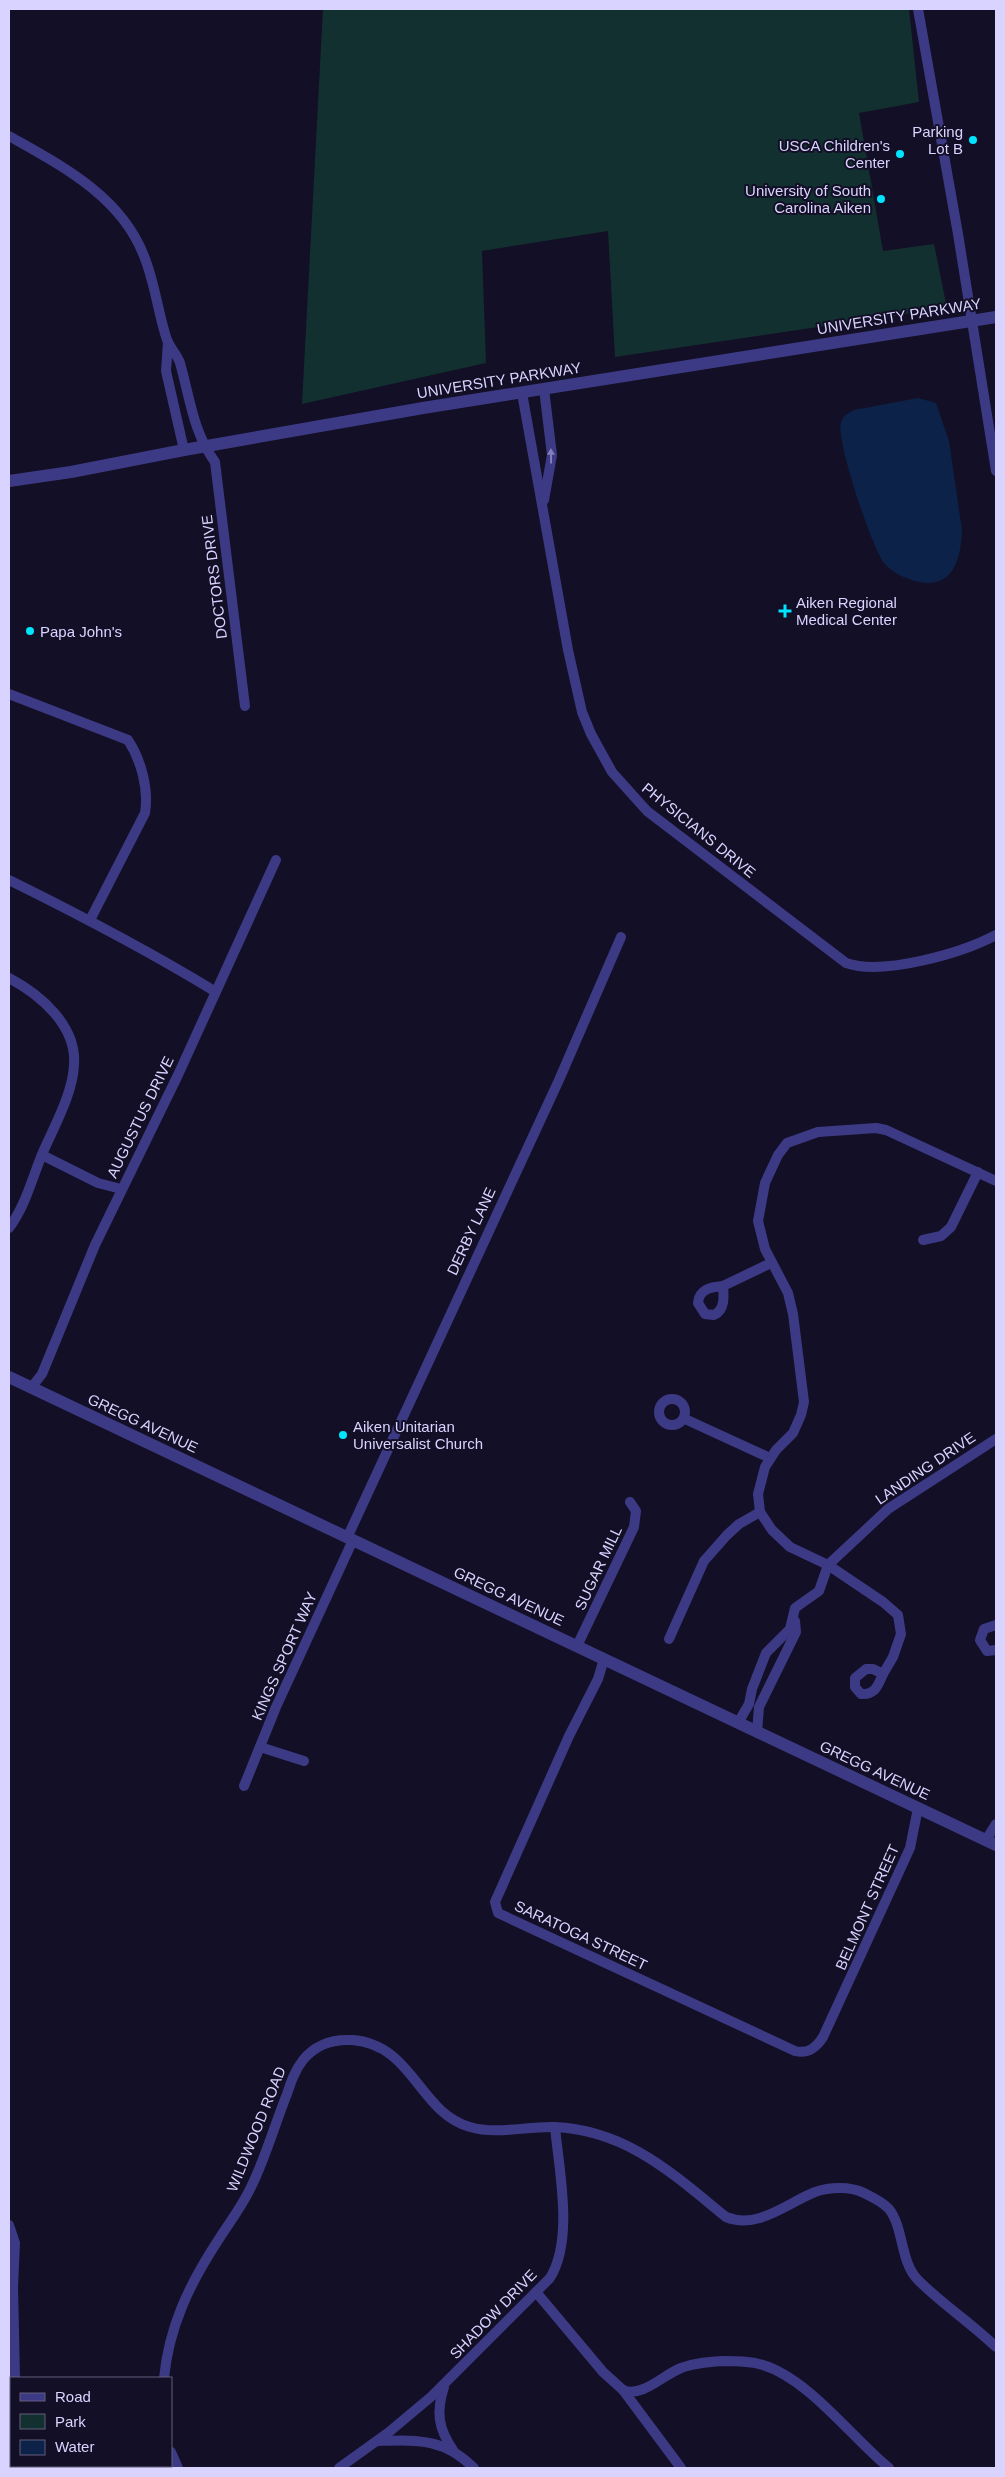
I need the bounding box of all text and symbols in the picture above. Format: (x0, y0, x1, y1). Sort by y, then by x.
place label: Parking Lot B (912, 123, 963, 157)
marker: Parking Lot B (967, 134, 979, 146)
place label: USCA Children's Center (779, 137, 890, 171)
marker: USCA Children's Center (894, 148, 906, 160)
place label: University of South Carolina Aiken (745, 182, 871, 216)
marker: University of South Carolina Aiken (875, 193, 887, 205)
street label: UNIVERSITY PARKWAY (816, 295, 982, 337)
street label: UNIVERSITY PARKWAY (416, 359, 582, 401)
one-way arrow (547, 448, 555, 464)
street label: DOCTORS DRIVE (198, 514, 230, 640)
place label: Aiken Regional Medical Center (796, 594, 897, 628)
marker: Aiken Regional Medical Center (778, 604, 792, 618)
place label: Papa John's (40, 623, 122, 640)
marker: Papa John's (24, 625, 36, 637)
street label: PHYSICIANS DRIVE (639, 779, 759, 881)
street label: AUGUSTUS DRIVE (103, 1053, 177, 1181)
street label: DERBY LANE (443, 1184, 499, 1278)
street label: GREGG AVENUE (85, 1390, 201, 1456)
place label: Aiken Unitarian Universalist Church (353, 1418, 483, 1452)
street label: LANDING DRIVE (872, 1428, 978, 1508)
marker: Aiken Unitarian Universalist Church (337, 1429, 349, 1441)
street label: SUGAR MILL (571, 1523, 625, 1613)
street label: GREGG AVENUE (451, 1563, 567, 1629)
street label: KINGS SPORT WAY (248, 1589, 320, 1723)
street label: GREGG AVENUE (817, 1737, 933, 1803)
street label: BELMONT STREET (832, 1842, 902, 1972)
street label: SARATOGA STREET (512, 1897, 650, 1973)
street label: WILDWOOD ROAD (223, 2064, 289, 2194)
street label: SHADOW DRIVE (446, 2266, 540, 2362)
legend (10, 2377, 172, 2467)
text: Road (55, 2388, 91, 2405)
text: Park (55, 2413, 86, 2430)
text: Water (55, 2438, 94, 2455)

